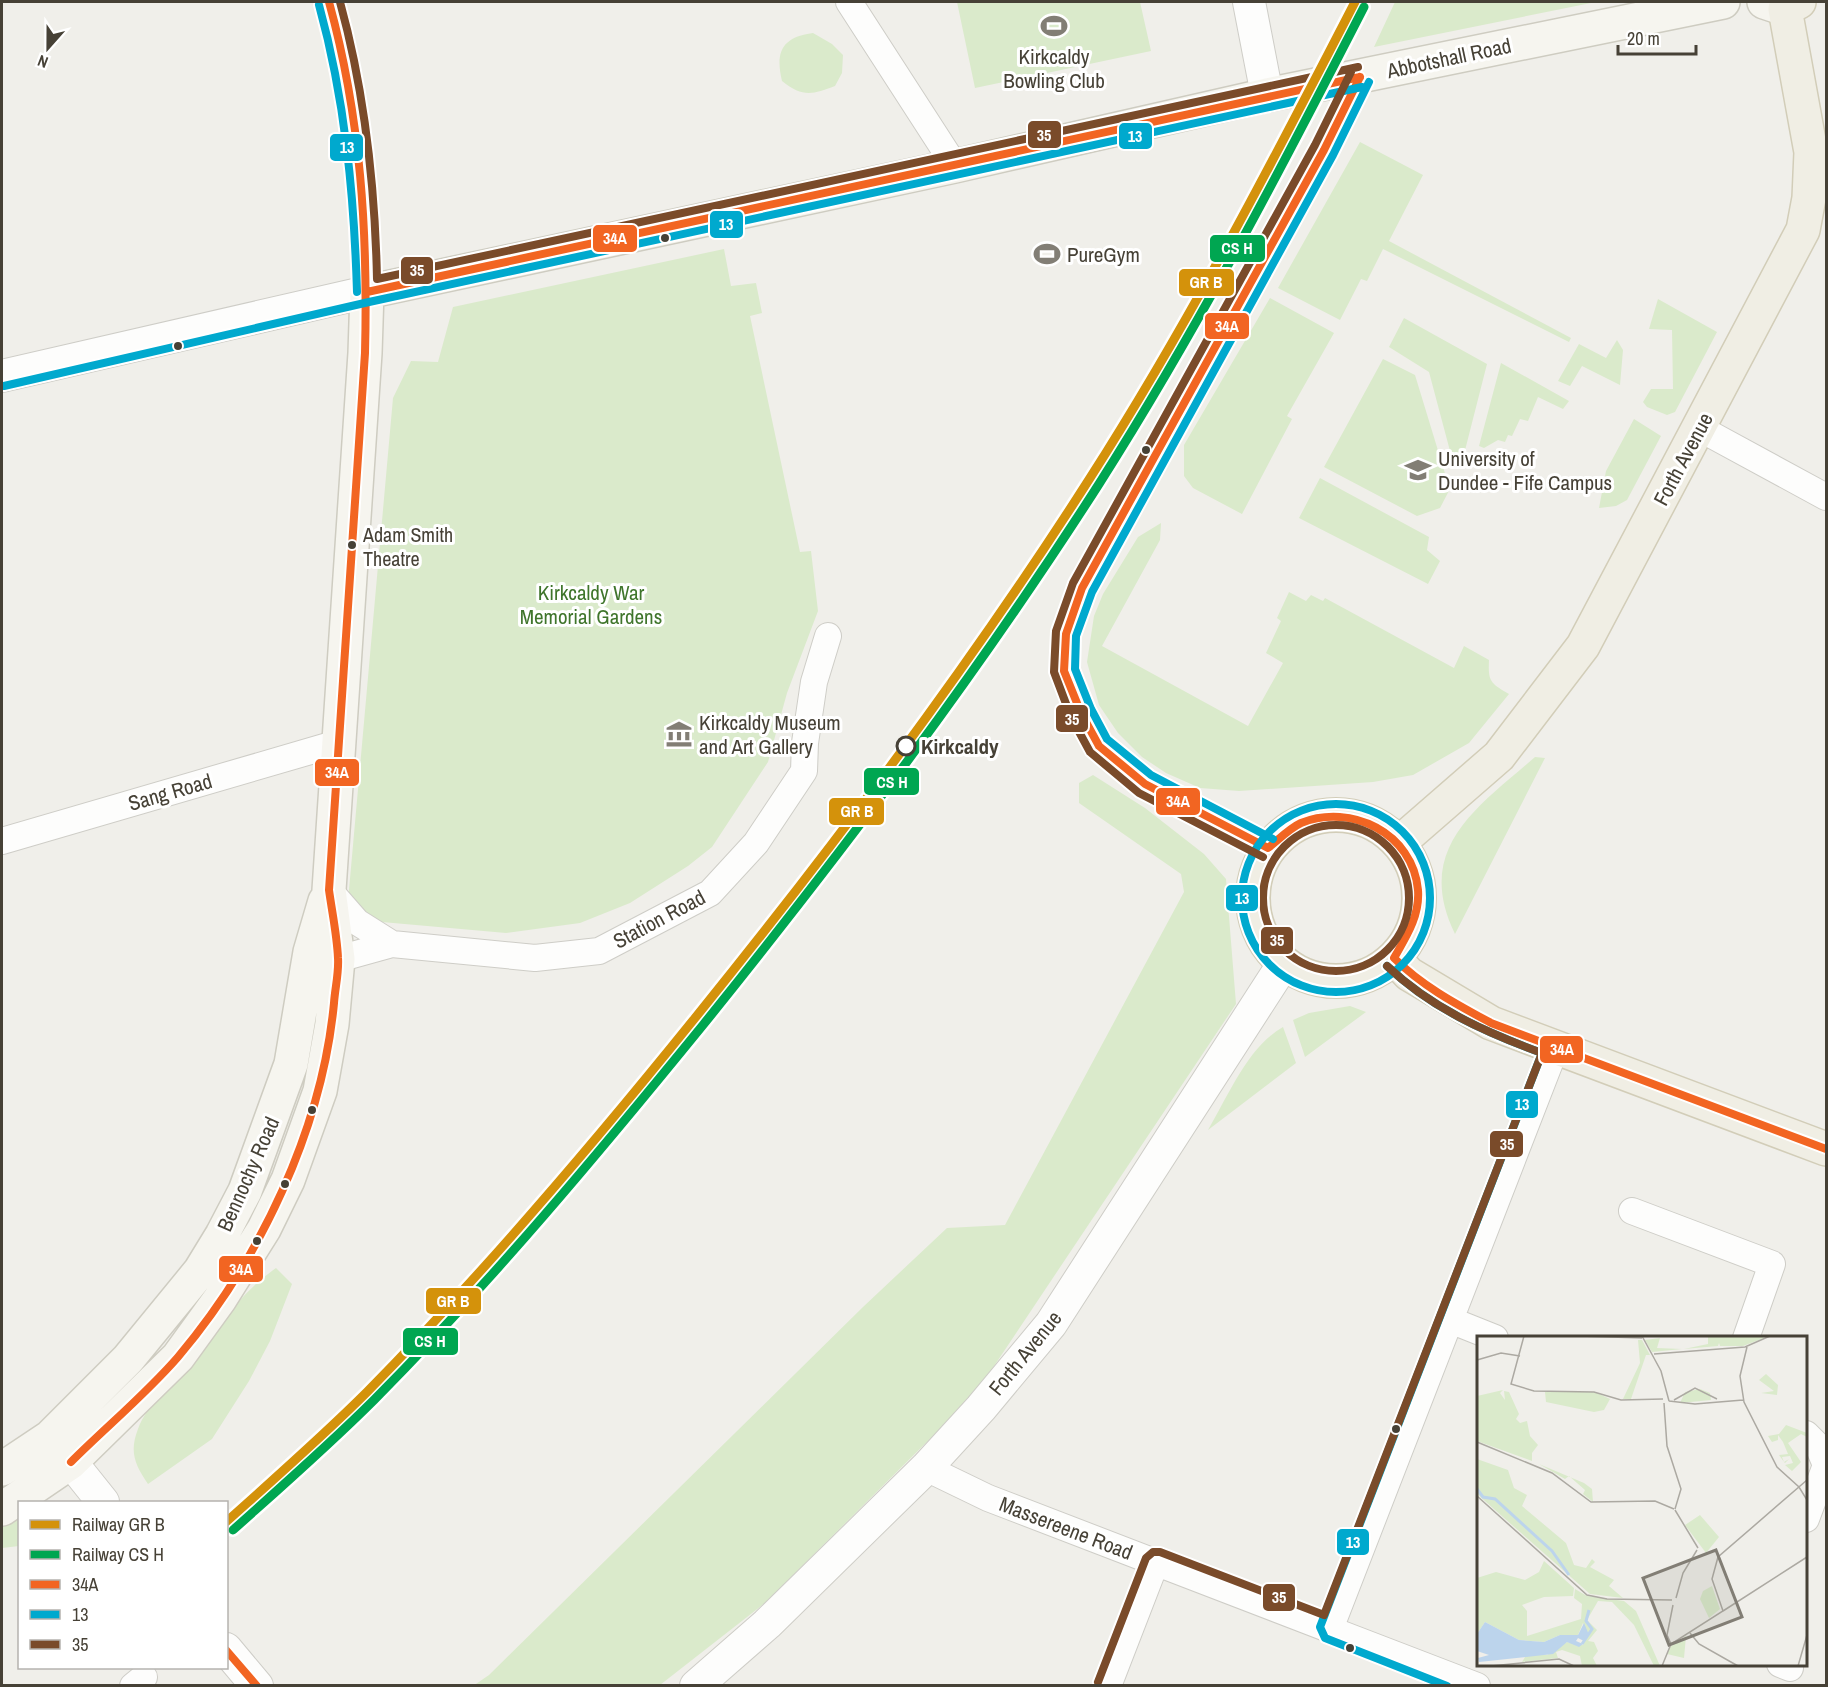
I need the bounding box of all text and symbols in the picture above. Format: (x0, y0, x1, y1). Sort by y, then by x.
sports icon: Kirkcaldy Bowling Club (1039, 11, 1069, 41)
north arrow (18, 18, 78, 78)
scale bar (1618, 18, 1696, 56)
text: 20 m (1627, 26, 1660, 51)
street label: Abbotshall Road (1383, 31, 1514, 86)
place label: Kirkcaldy Bowling Club (1003, 42, 1105, 95)
text: N (34, 50, 51, 74)
line badge: 35 (1027, 120, 1062, 149)
line badge: 13 (1118, 122, 1153, 150)
text: 35 (1037, 124, 1051, 146)
text: 13 (1128, 125, 1142, 147)
line badge: 13 (329, 133, 364, 162)
text: 13 (340, 136, 354, 158)
line badge: 13 (709, 210, 744, 239)
text: 13 (719, 213, 733, 235)
line badge: 34A (592, 224, 638, 253)
text: 34A (603, 227, 628, 249)
unlabelled marker (659, 232, 671, 244)
line badge: CS H (1209, 234, 1266, 263)
text: CS H (1221, 237, 1253, 259)
sports icon: PureGym (1032, 239, 1062, 269)
place label: PureGym (1067, 240, 1140, 269)
line badge: 35 (400, 256, 434, 285)
text: 35 (410, 259, 424, 281)
line badge: GR B (1178, 268, 1235, 297)
text: GR B (1190, 271, 1222, 293)
line badge: 34A (1204, 312, 1250, 340)
text: 34A (1215, 315, 1240, 337)
unlabelled marker (172, 340, 184, 352)
street label: Forth Avenue (1646, 407, 1720, 511)
unlabelled marker (1140, 444, 1152, 456)
place label: University of Dundee - Fife Campus (1438, 444, 1612, 497)
school or university icon: University of Dundee - Fife Campus (1403, 455, 1433, 485)
place label: Adam Smith Theatre (362, 521, 453, 572)
marker: Adam Smith Theatre (346, 539, 358, 551)
park label: Kirkcaldy War Memorial Gardens (520, 578, 662, 631)
line badge: 35 (1055, 704, 1089, 733)
place label: Kirkcaldy Museum and Art Gallery (699, 708, 841, 761)
text: 35 (1065, 708, 1079, 730)
museum icon: Kirkcaldy Museum and Art Gallery (664, 719, 694, 749)
place label: Kirkcaldy (921, 732, 999, 761)
marker: Kirkcaldy (896, 736, 916, 756)
line badge: 34A (314, 758, 360, 787)
text: 34A (325, 761, 350, 783)
street label: Sang Road (125, 766, 215, 818)
line badge: CS H (863, 767, 920, 796)
text: CS H (876, 771, 908, 793)
line badge: 34A (1155, 787, 1201, 816)
text: 34A (1166, 790, 1191, 812)
line badge: GR B (828, 797, 885, 826)
text: GR B (841, 800, 873, 822)
street label: Station Road (608, 883, 710, 955)
line badge: 13 (1225, 884, 1259, 912)
text: 13 (1235, 887, 1249, 909)
line badge: 35 (1260, 926, 1294, 955)
text: 35 (1270, 929, 1284, 951)
line badge: 34A (1539, 1035, 1584, 1064)
text: 34A (1550, 1038, 1575, 1060)
line badge: 13 (1505, 1090, 1539, 1119)
text: 13 (1515, 1093, 1529, 1115)
unlabelled marker (306, 1104, 318, 1116)
street label: Bennochy Road (210, 1112, 286, 1236)
line badge: 35 (1489, 1130, 1524, 1158)
text: 35 (1500, 1133, 1514, 1155)
unlabelled marker (279, 1178, 291, 1190)
unlabelled marker (251, 1235, 263, 1247)
line badge: 34A (218, 1255, 264, 1283)
text: 34A (229, 1258, 254, 1280)
line badge: GR B (425, 1287, 482, 1315)
text: GR B (437, 1290, 469, 1312)
street label: Forth Avenue (982, 1305, 1068, 1401)
line badge: CS H (402, 1327, 459, 1356)
text: CS H (414, 1330, 446, 1352)
inset map (1477, 1336, 1807, 1666)
unlabelled marker (1390, 1423, 1402, 1435)
street label: Massereene Road (995, 1489, 1137, 1567)
legend (18, 1501, 228, 1669)
text: Railway GR B (72, 1512, 165, 1537)
line badge: 13 (1336, 1528, 1370, 1556)
text: 13 (1346, 1531, 1360, 1553)
text: Railway CS H (72, 1542, 164, 1567)
text: 34A (72, 1572, 98, 1597)
line badge: 35 (1262, 1583, 1296, 1612)
text: 35 (1272, 1586, 1286, 1608)
text: 13 (72, 1602, 88, 1627)
text: 35 (72, 1632, 88, 1657)
unlabelled marker (1344, 1642, 1356, 1654)

